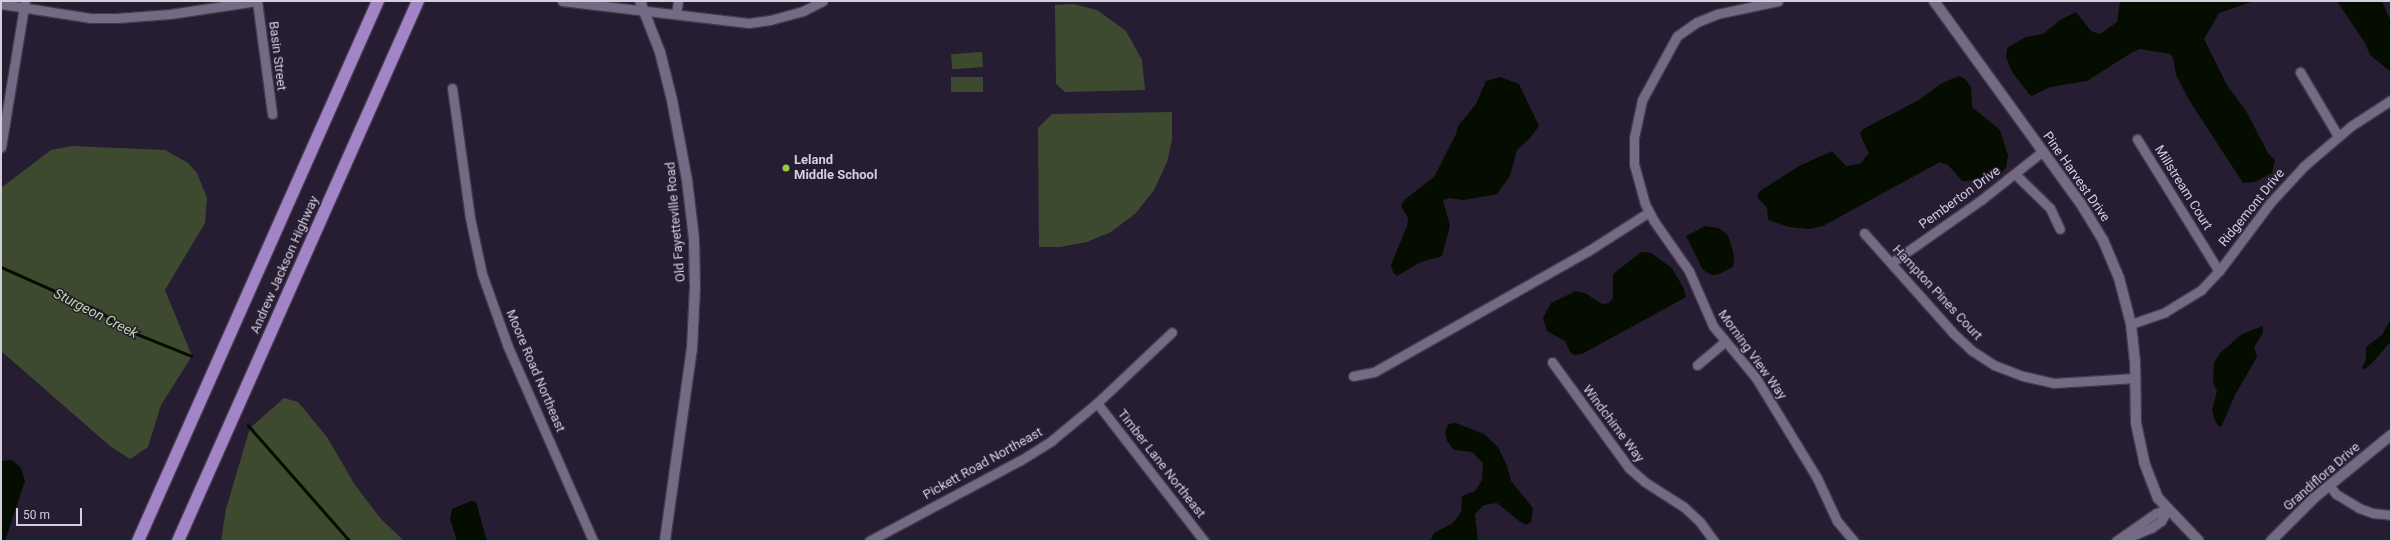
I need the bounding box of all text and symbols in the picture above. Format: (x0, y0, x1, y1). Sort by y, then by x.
street label: Basin Street (265, 20, 289, 92)
street label: Pine Harvest Drive (2039, 129, 2113, 225)
street label: Millstream Court (2151, 143, 2215, 233)
place label: Leland Middle School (794, 153, 877, 184)
street label: Old Fayetteville Road (663, 161, 689, 283)
marker: Leland Middle School (781, 163, 791, 173)
street label: Pemberton Drive (1916, 163, 2004, 233)
street label: Ridgemont Drive (2216, 166, 2288, 250)
street label: Andrew Jackson Highway (248, 194, 322, 336)
street label: Hampton Pines Court (1889, 242, 1985, 344)
water label: Sturgeon Creek (51, 285, 141, 341)
street label: Moore Road Northeast (502, 307, 568, 435)
street label: Morning View Way (1714, 307, 1790, 403)
street label: Windchime Way (1579, 382, 1647, 466)
street label: Timber Lane Northeast (1114, 407, 1208, 521)
street label: Pickett Road Northeast (921, 425, 1045, 503)
street label: Grandiflora Drive (2281, 440, 2363, 514)
scale bar (18, 500, 84, 526)
text: 50 m (23, 508, 50, 522)

